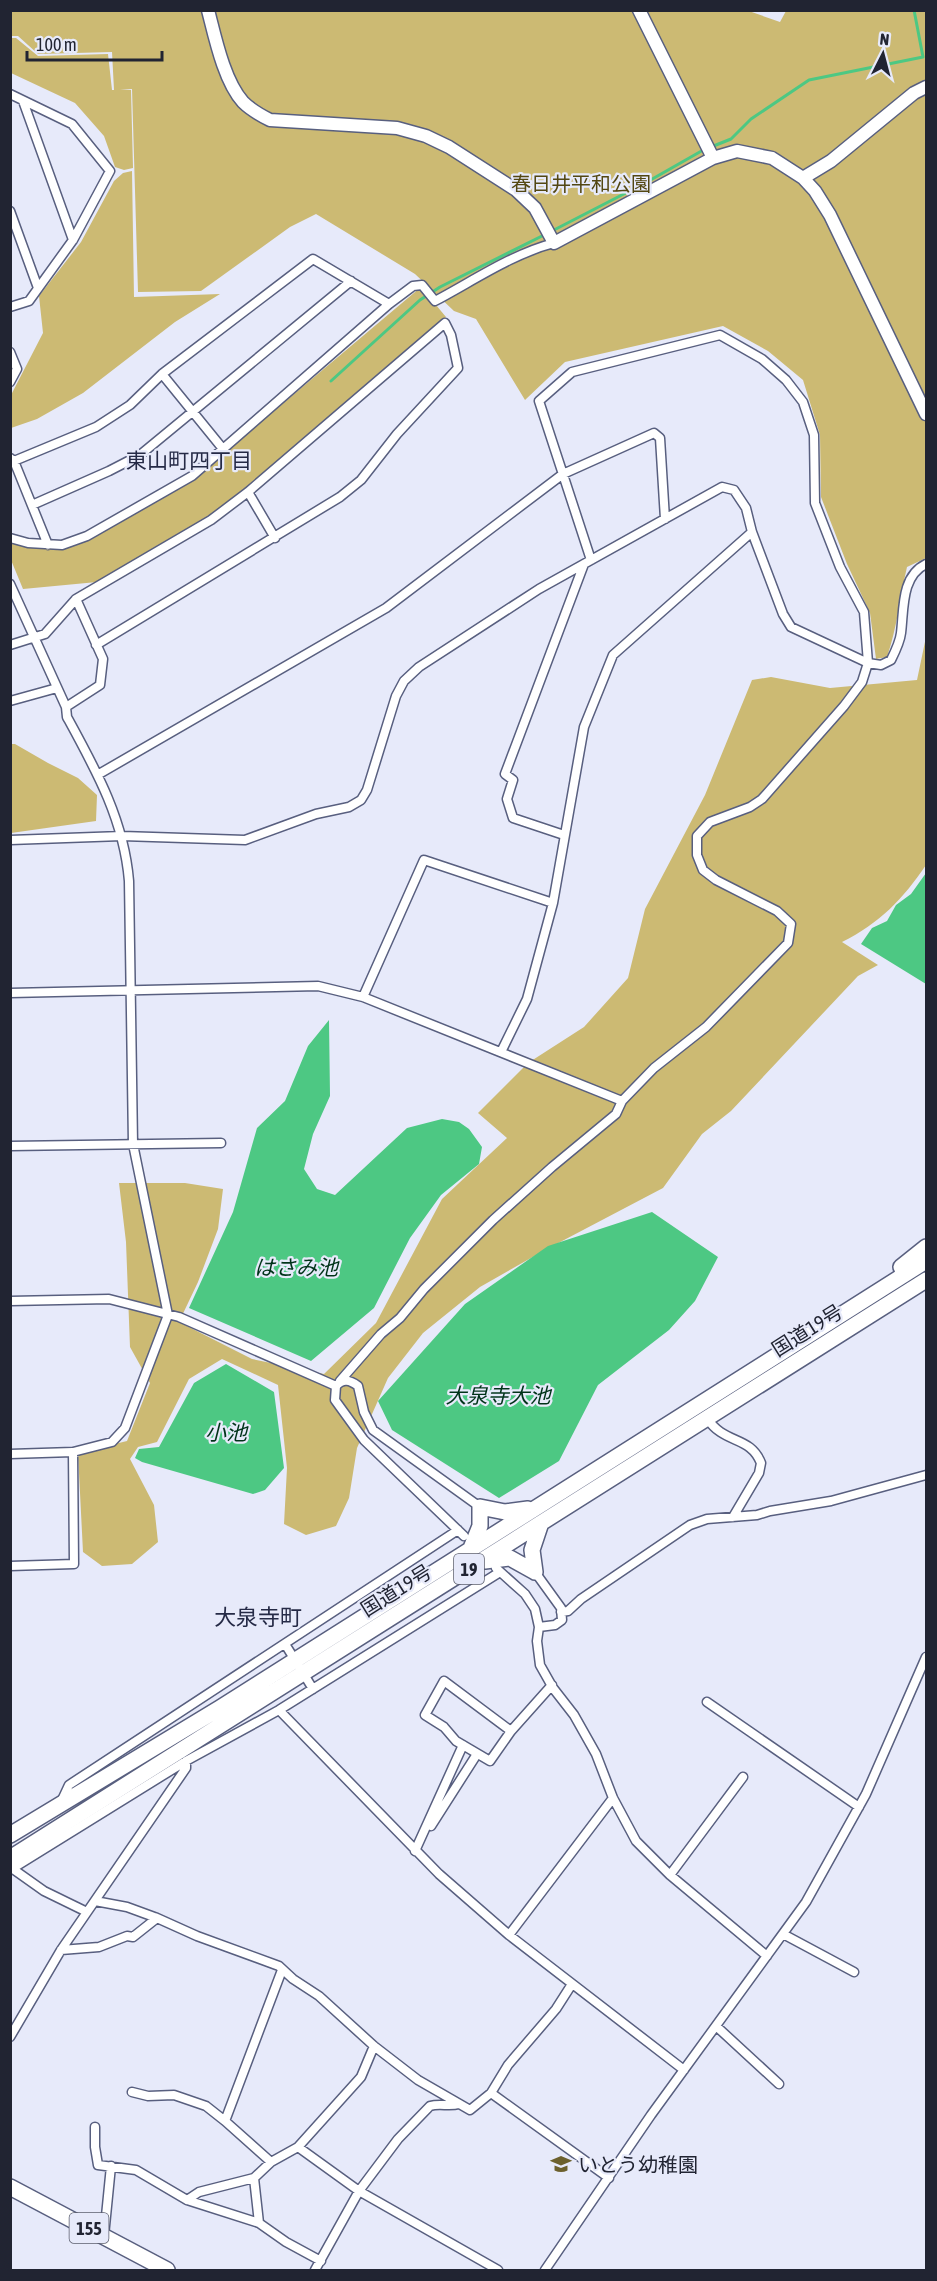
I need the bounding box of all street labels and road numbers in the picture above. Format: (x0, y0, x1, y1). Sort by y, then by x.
street label: 国道19号 (767, 1299, 847, 1361)
road number: 19 (454, 1554, 484, 1584)
street label: 国道19号 (356, 1559, 436, 1621)
road number: 155 (70, 2213, 109, 2243)

